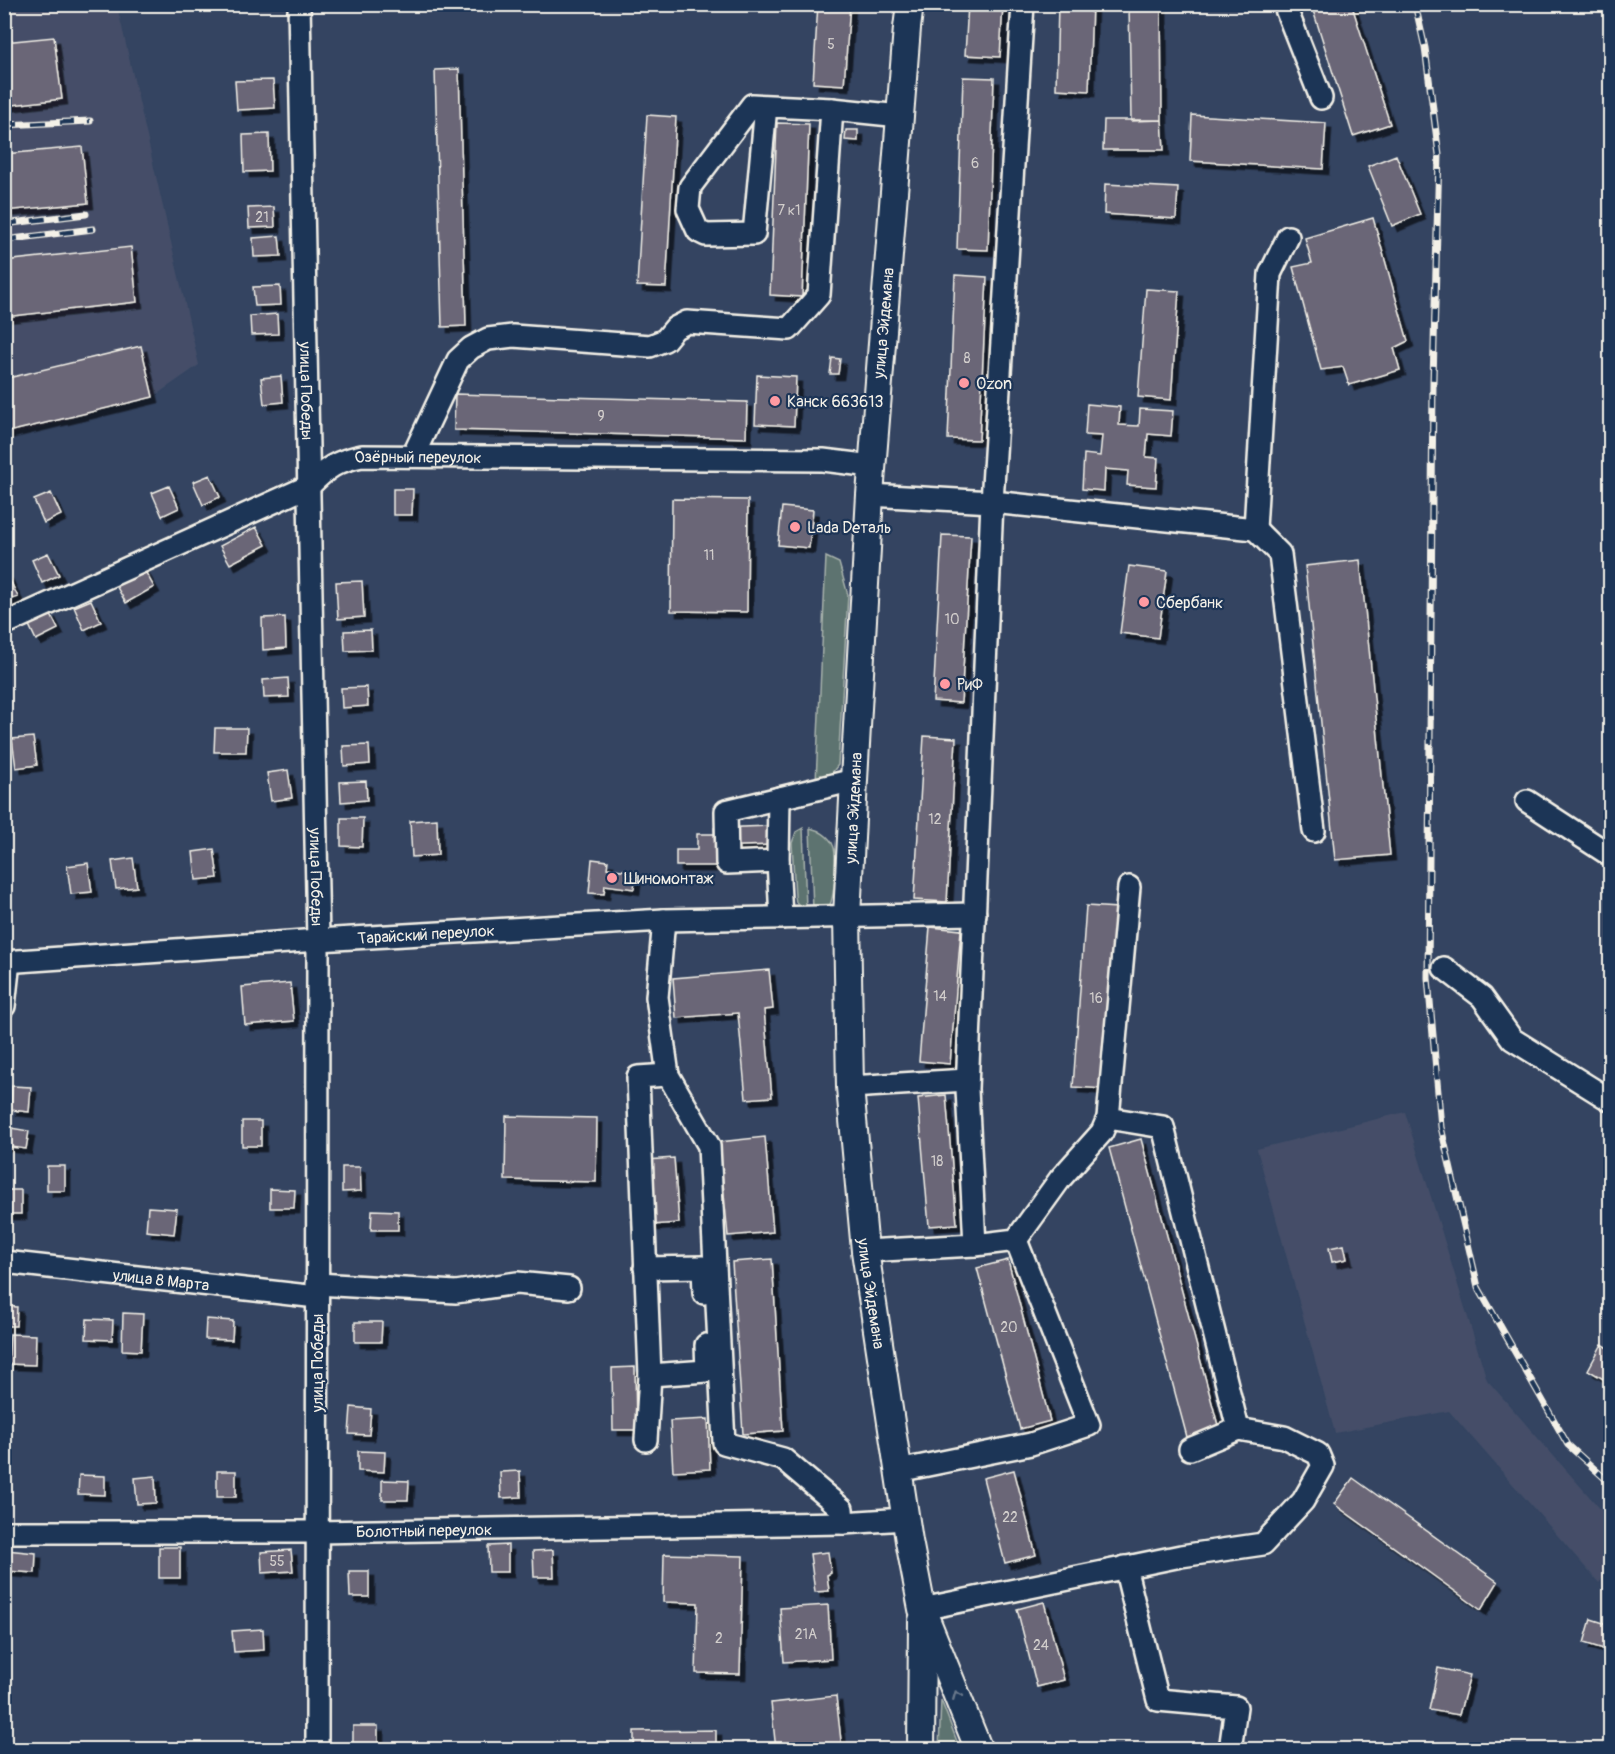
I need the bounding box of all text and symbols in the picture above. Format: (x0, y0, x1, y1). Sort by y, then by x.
house number: 5 (827, 36, 835, 53)
house number: 6 (971, 155, 979, 172)
house number: 7 к1 (777, 202, 801, 219)
house number: 21 (255, 209, 269, 226)
street label: улица Эйдемана (869, 267, 899, 380)
street label: улица Победы (295, 340, 317, 440)
house number: 8 (963, 350, 971, 367)
place label: Ozon (976, 374, 1012, 394)
marker: Ozon (957, 376, 971, 390)
place label: Канск 663613 (787, 392, 884, 412)
marker: Канск 663613 (768, 394, 782, 408)
house number: 9 (597, 408, 605, 425)
street label: Озёрный переулок (353, 447, 482, 468)
place label: Lada Dеталь (807, 518, 891, 538)
marker: Lada Dеталь (788, 520, 802, 534)
house number: 11 (704, 547, 714, 564)
place label: Сбербанк (1156, 593, 1223, 613)
marker: Сбербанк (1137, 595, 1151, 609)
house number: 10 (944, 611, 960, 628)
place label: РиФ (957, 675, 983, 695)
marker: РиФ (938, 677, 952, 691)
street label: улица Эйдемана (841, 752, 867, 865)
house number: 12 (928, 811, 942, 828)
street label: улица Победы (305, 826, 327, 926)
place label: Шиномонтаж (624, 869, 714, 889)
marker: Шиномонтаж (605, 871, 619, 885)
street label: Тарайский переулок (357, 921, 495, 949)
house number: 14 (933, 988, 947, 1005)
house number: 16 (1089, 990, 1103, 1007)
house number: 18 (931, 1153, 943, 1170)
street label: улица Эйдемана (853, 1236, 889, 1350)
street label: улица 8 Марта (111, 1265, 210, 1296)
street label: улица Победы (308, 1314, 328, 1413)
house number: 20 (1000, 1319, 1018, 1336)
house number: 22 (1002, 1509, 1018, 1526)
street label: Болотный переулок (356, 1520, 492, 1542)
house number: 55 (269, 1553, 285, 1570)
house number: 21А (795, 1626, 817, 1643)
house number: 2 (715, 1630, 723, 1647)
house number: 24 (1033, 1637, 1049, 1654)
one-way arrow (952, 1691, 964, 1702)

